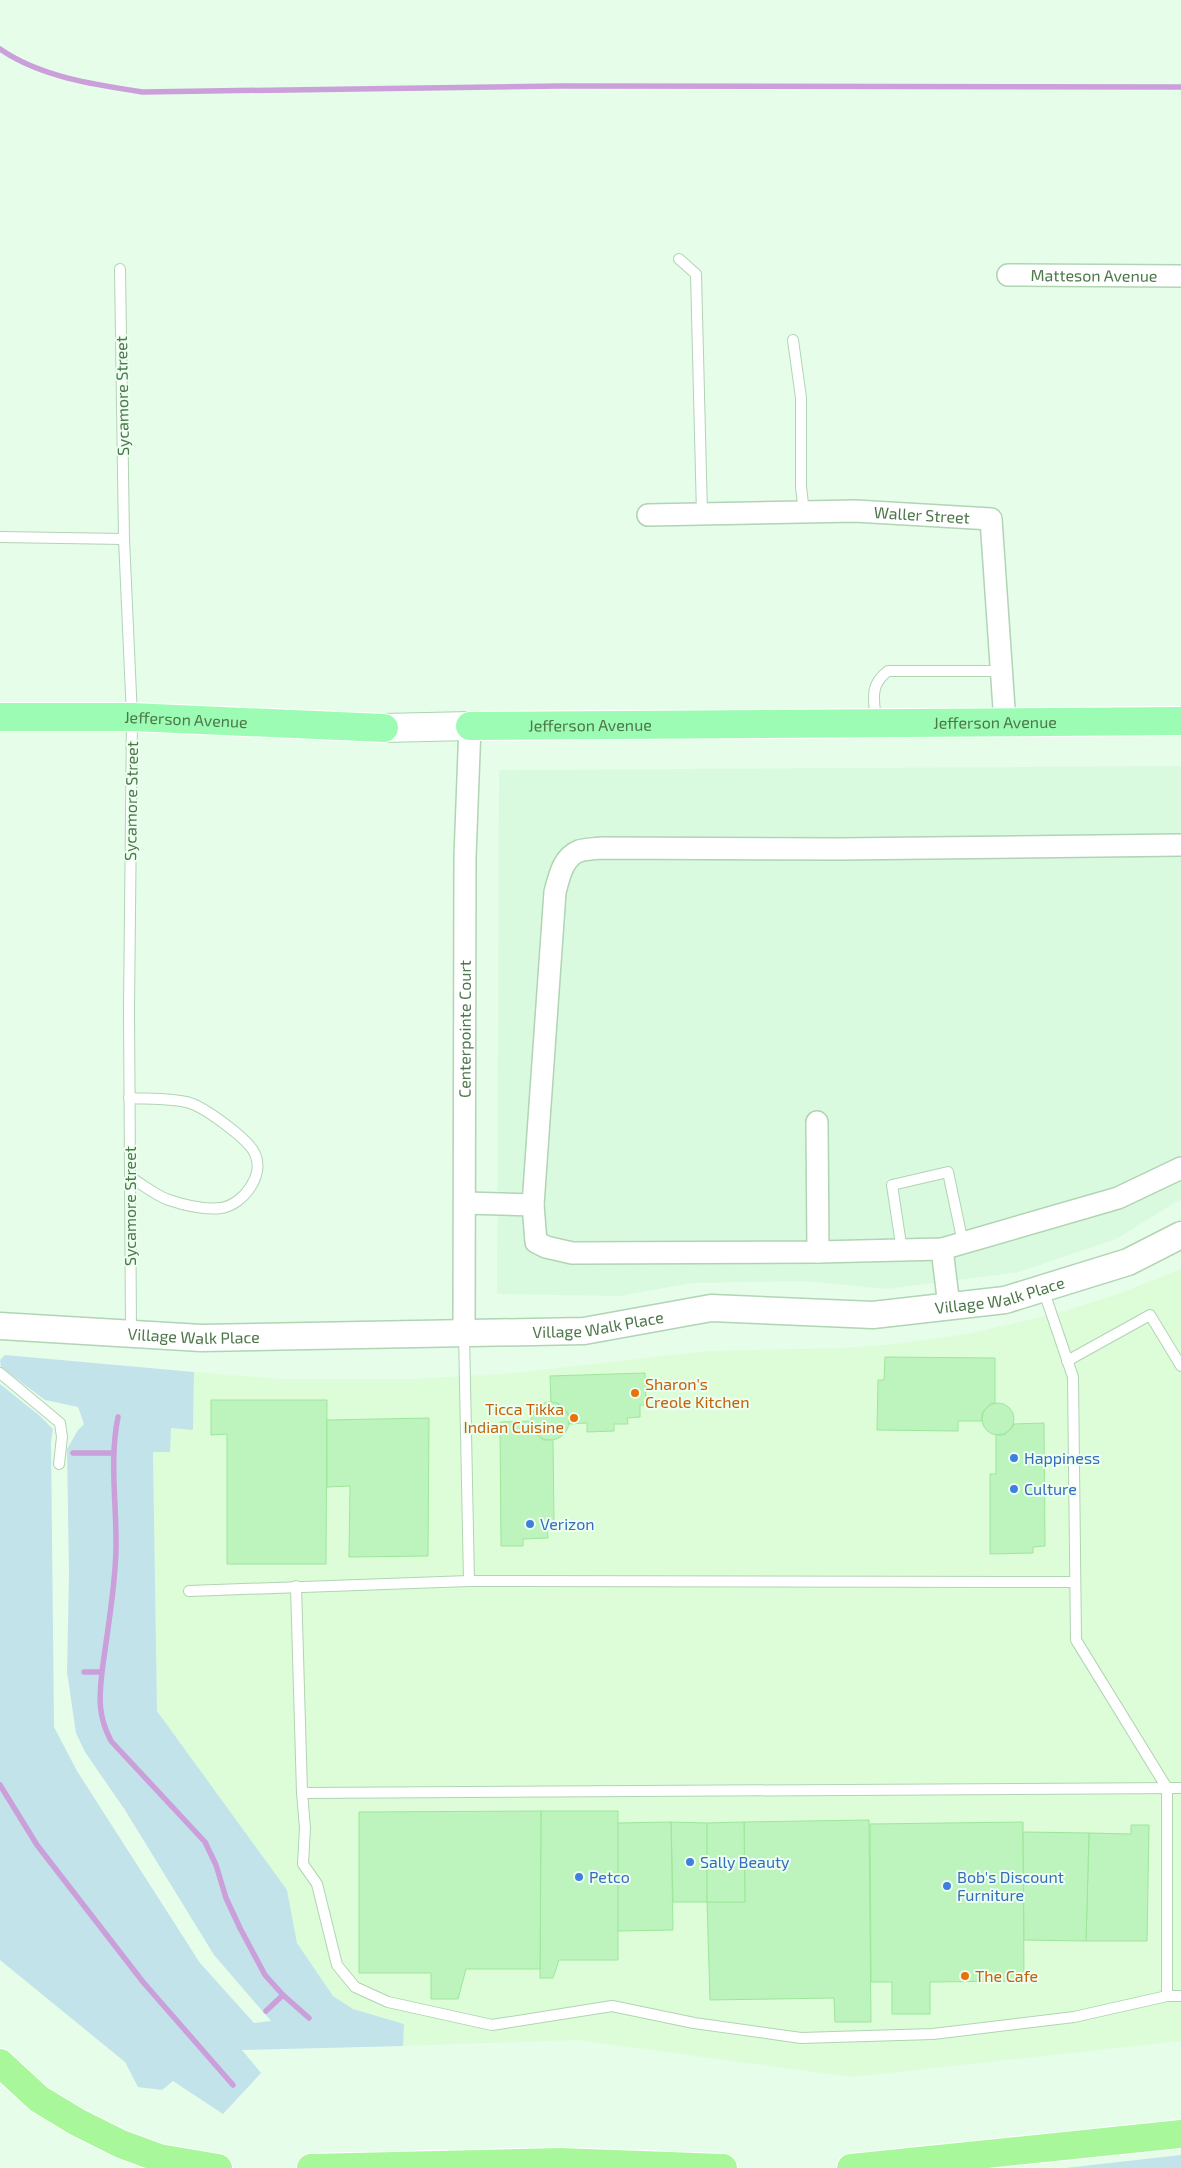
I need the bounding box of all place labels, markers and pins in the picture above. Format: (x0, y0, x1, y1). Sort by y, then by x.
place label: Sharon's Creole Kitchen (645, 1374, 749, 1411)
marker: Sharon's Creole Kitchen (629, 1387, 641, 1399)
place label: Ticca Tikka Indian Cuisine (464, 1399, 564, 1436)
marker: Ticca Tikka Indian Cuisine (568, 1412, 580, 1424)
place label: Happiness (1024, 1448, 1100, 1467)
marker: Happiness (1008, 1452, 1020, 1464)
place label: Culture (1024, 1479, 1077, 1498)
marker: Culture (1008, 1483, 1020, 1495)
place label: Verizon (540, 1514, 595, 1533)
marker: Verizon (524, 1518, 536, 1530)
place label: Sally Beauty (700, 1852, 790, 1871)
marker: Sally Beauty (684, 1856, 696, 1868)
place label: Petco (589, 1867, 630, 1886)
place label: Bob's Discount Furniture (957, 1867, 1064, 1904)
marker: Petco (573, 1871, 585, 1883)
marker: Bob's Discount Furniture (941, 1880, 953, 1892)
place label: The Cafe (975, 1966, 1038, 1985)
marker: The Cafe (959, 1970, 971, 1982)

